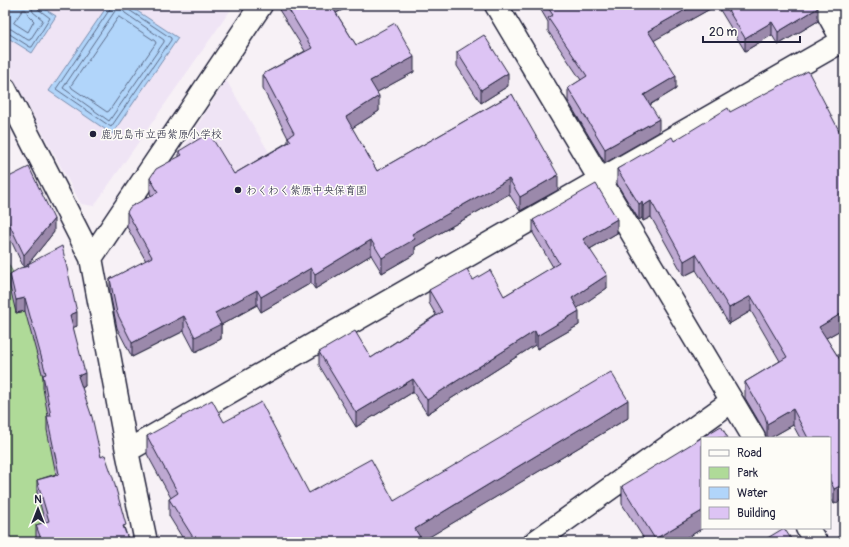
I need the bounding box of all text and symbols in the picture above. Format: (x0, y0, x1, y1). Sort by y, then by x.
scale bar (703, 18, 800, 44)
text: 20 m (709, 25, 738, 40)
place label: 鹿児島市立西紫原小学校 (101, 128, 222, 141)
marker: 鹿児島市立西紫原小学校 (88, 129, 98, 139)
place label: わくわく紫原中央保育園 (246, 184, 367, 197)
marker: わくわく紫原中央保育園 (233, 185, 243, 195)
legend (701, 437, 831, 529)
text: Road (737, 446, 762, 461)
text: Park (737, 466, 758, 481)
text: Water (737, 486, 768, 501)
north arrow (18, 489, 58, 529)
text: N (34, 493, 42, 506)
text: Building (737, 506, 776, 521)

